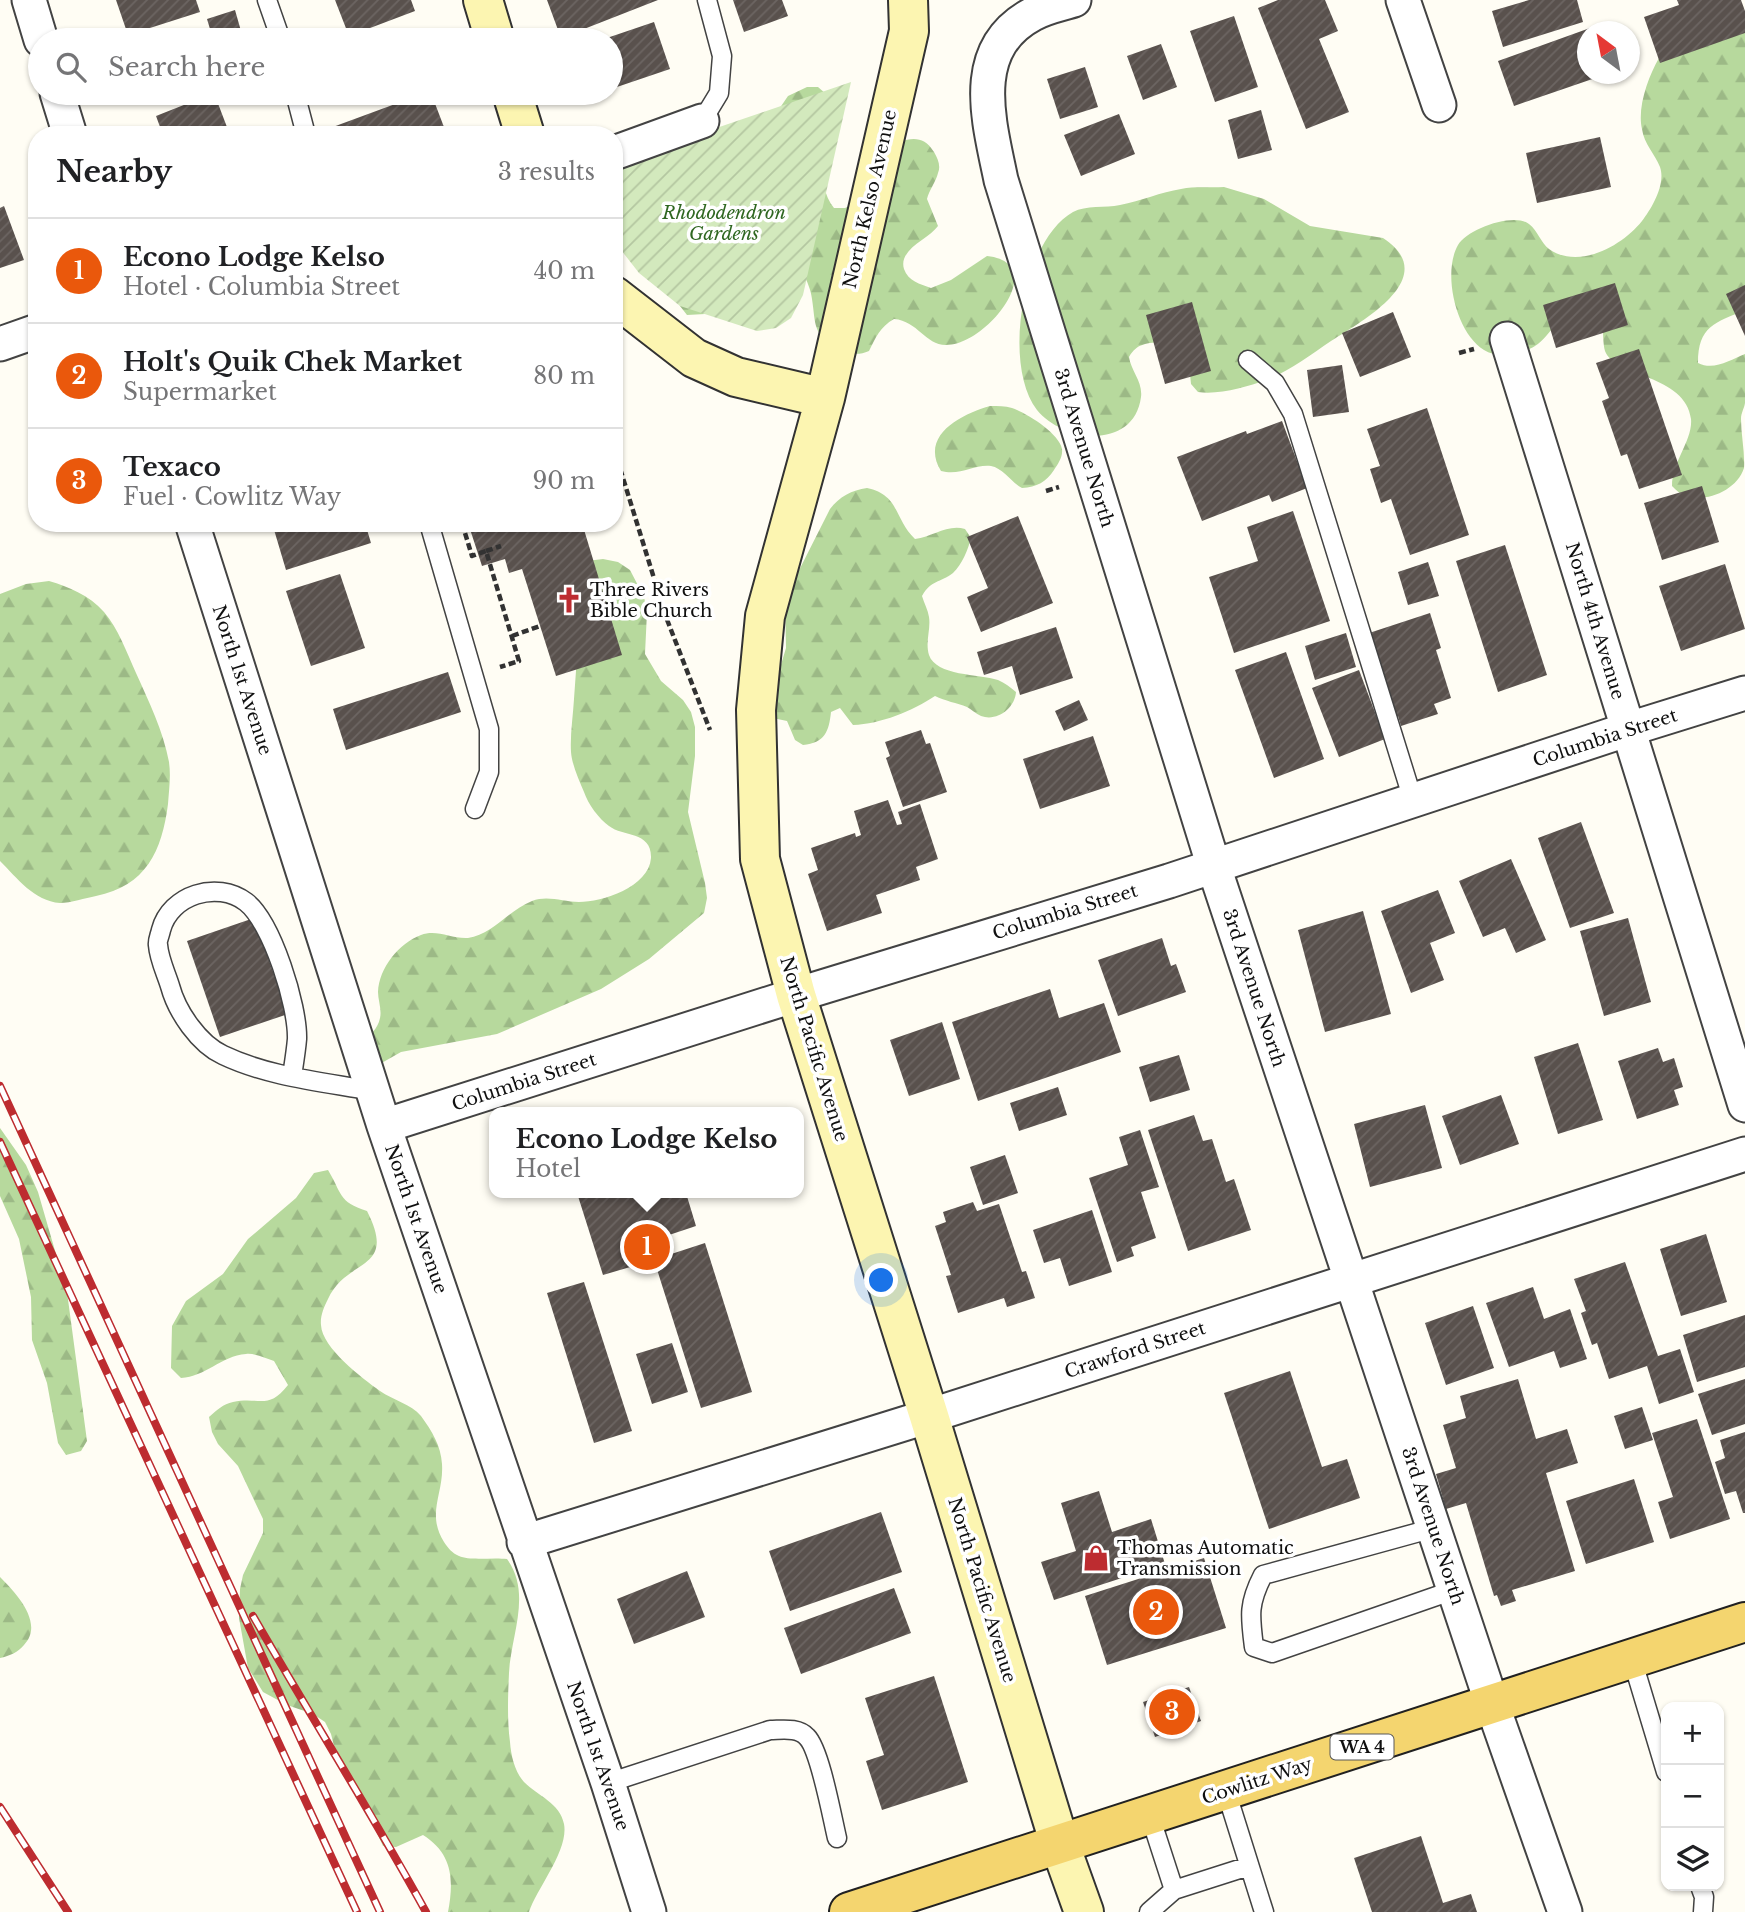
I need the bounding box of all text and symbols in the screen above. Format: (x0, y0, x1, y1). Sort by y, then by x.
north arrow (1577, 21, 1640, 84)
search box (28, 28, 623, 105)
icon: search (52, 48, 90, 86)
text: Search here (108, 51, 265, 83)
street label: North Kelso Avenue (839, 107, 901, 291)
text: Nearby (56, 153, 172, 190)
text: 3 results (498, 158, 595, 186)
park label: Rhododendron Gardens (661, 202, 786, 245)
text: Econo Lodge Kelso (123, 241, 385, 273)
text: 1 (74, 257, 84, 285)
text: 40 m (534, 257, 595, 285)
text: Hotel · Columbia Street (123, 273, 400, 301)
text: Holt's Quik Chek Market (123, 346, 462, 378)
text: 2 (72, 362, 86, 390)
text: 80 m (533, 362, 595, 390)
street label: 3rd Avenue North (1049, 366, 1119, 530)
text: Supermarket (123, 378, 277, 406)
text: Texaco (123, 451, 221, 483)
text: 3 (72, 467, 86, 495)
text: 90 m (533, 467, 595, 495)
text: Fuel · Cowlitz Way (123, 483, 341, 511)
street label: North 4th Avenue (1561, 540, 1629, 702)
place label: Three Rivers Bible Church (590, 579, 712, 622)
church icon: Three Rivers Bible Church (554, 585, 584, 615)
street label: North 1st Avenue (207, 602, 277, 758)
street label: Columbia Street (1530, 704, 1680, 772)
street label: Columbia Street (990, 879, 1140, 945)
street label: 3rd Avenue North (1218, 906, 1290, 1070)
street label: North Pacific Avenue (775, 954, 853, 1144)
street label: Columbia Street (449, 1048, 599, 1116)
popup (489, 1107, 804, 1198)
text: Econo Lodge Kelso (516, 1123, 777, 1155)
street label: North 1st Avenue (380, 1141, 452, 1297)
text: Hotel (516, 1155, 581, 1183)
pin: 1 (624, 1221, 670, 1273)
your location (864, 1263, 898, 1297)
street label: Crawford Street (1062, 1317, 1208, 1383)
street label: 3rd Avenue North (1397, 1444, 1469, 1608)
street label: North Pacific Avenue (943, 1495, 1021, 1685)
place label: Thomas Automatic Transmission (1117, 1537, 1294, 1580)
shop icon: Thomas Automatic Transmission (1081, 1543, 1111, 1573)
pin: 2 (1133, 1586, 1179, 1638)
street label: North 1st Avenue (562, 1678, 634, 1834)
pin: 3 (1149, 1686, 1195, 1738)
map controls (1661, 1702, 1724, 1891)
button: + (1661, 1702, 1724, 1765)
road number: WA 4 (1330, 1735, 1394, 1760)
street label: Cowlitz Way (1199, 1753, 1316, 1809)
button: − (1661, 1765, 1724, 1828)
button: layers (1661, 1828, 1724, 1891)

